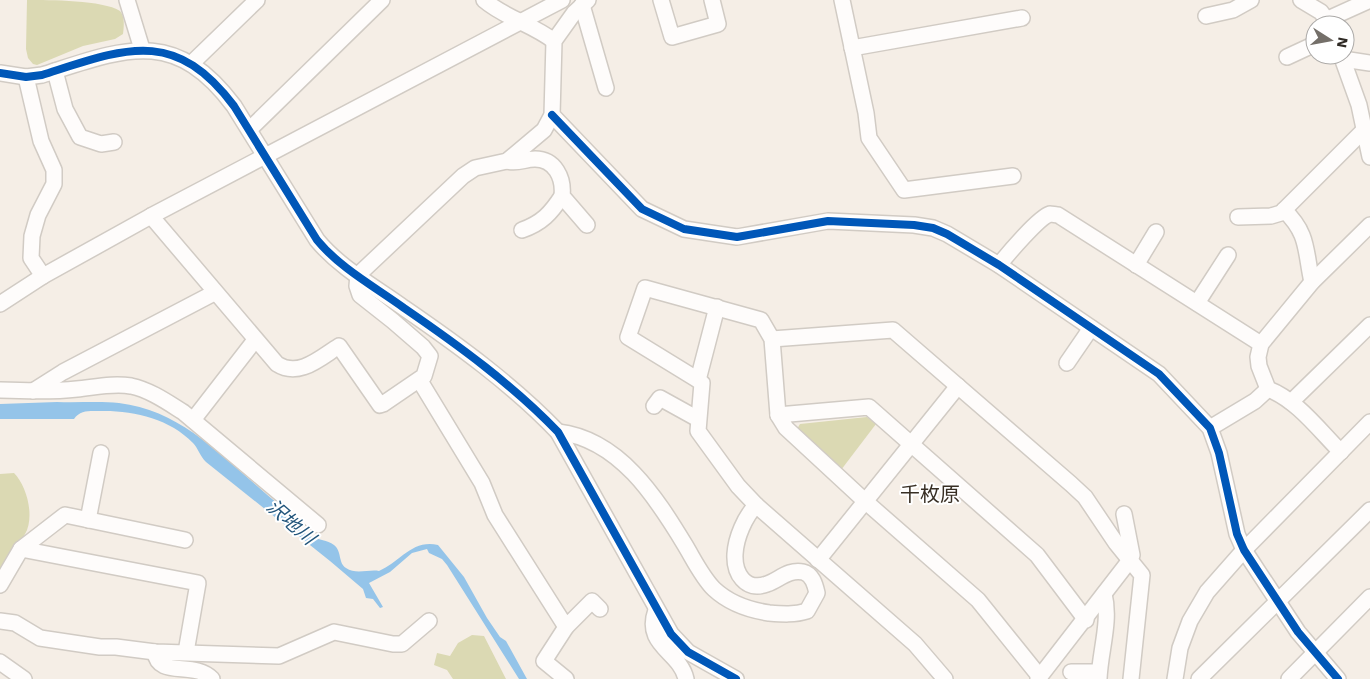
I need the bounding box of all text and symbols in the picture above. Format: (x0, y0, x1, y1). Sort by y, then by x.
north arrow (1305, 15, 1355, 65)
text: N (1334, 36, 1352, 49)
district label: 千枚原 (900, 482, 960, 506)
water label: 沢地川 (262, 495, 322, 551)

